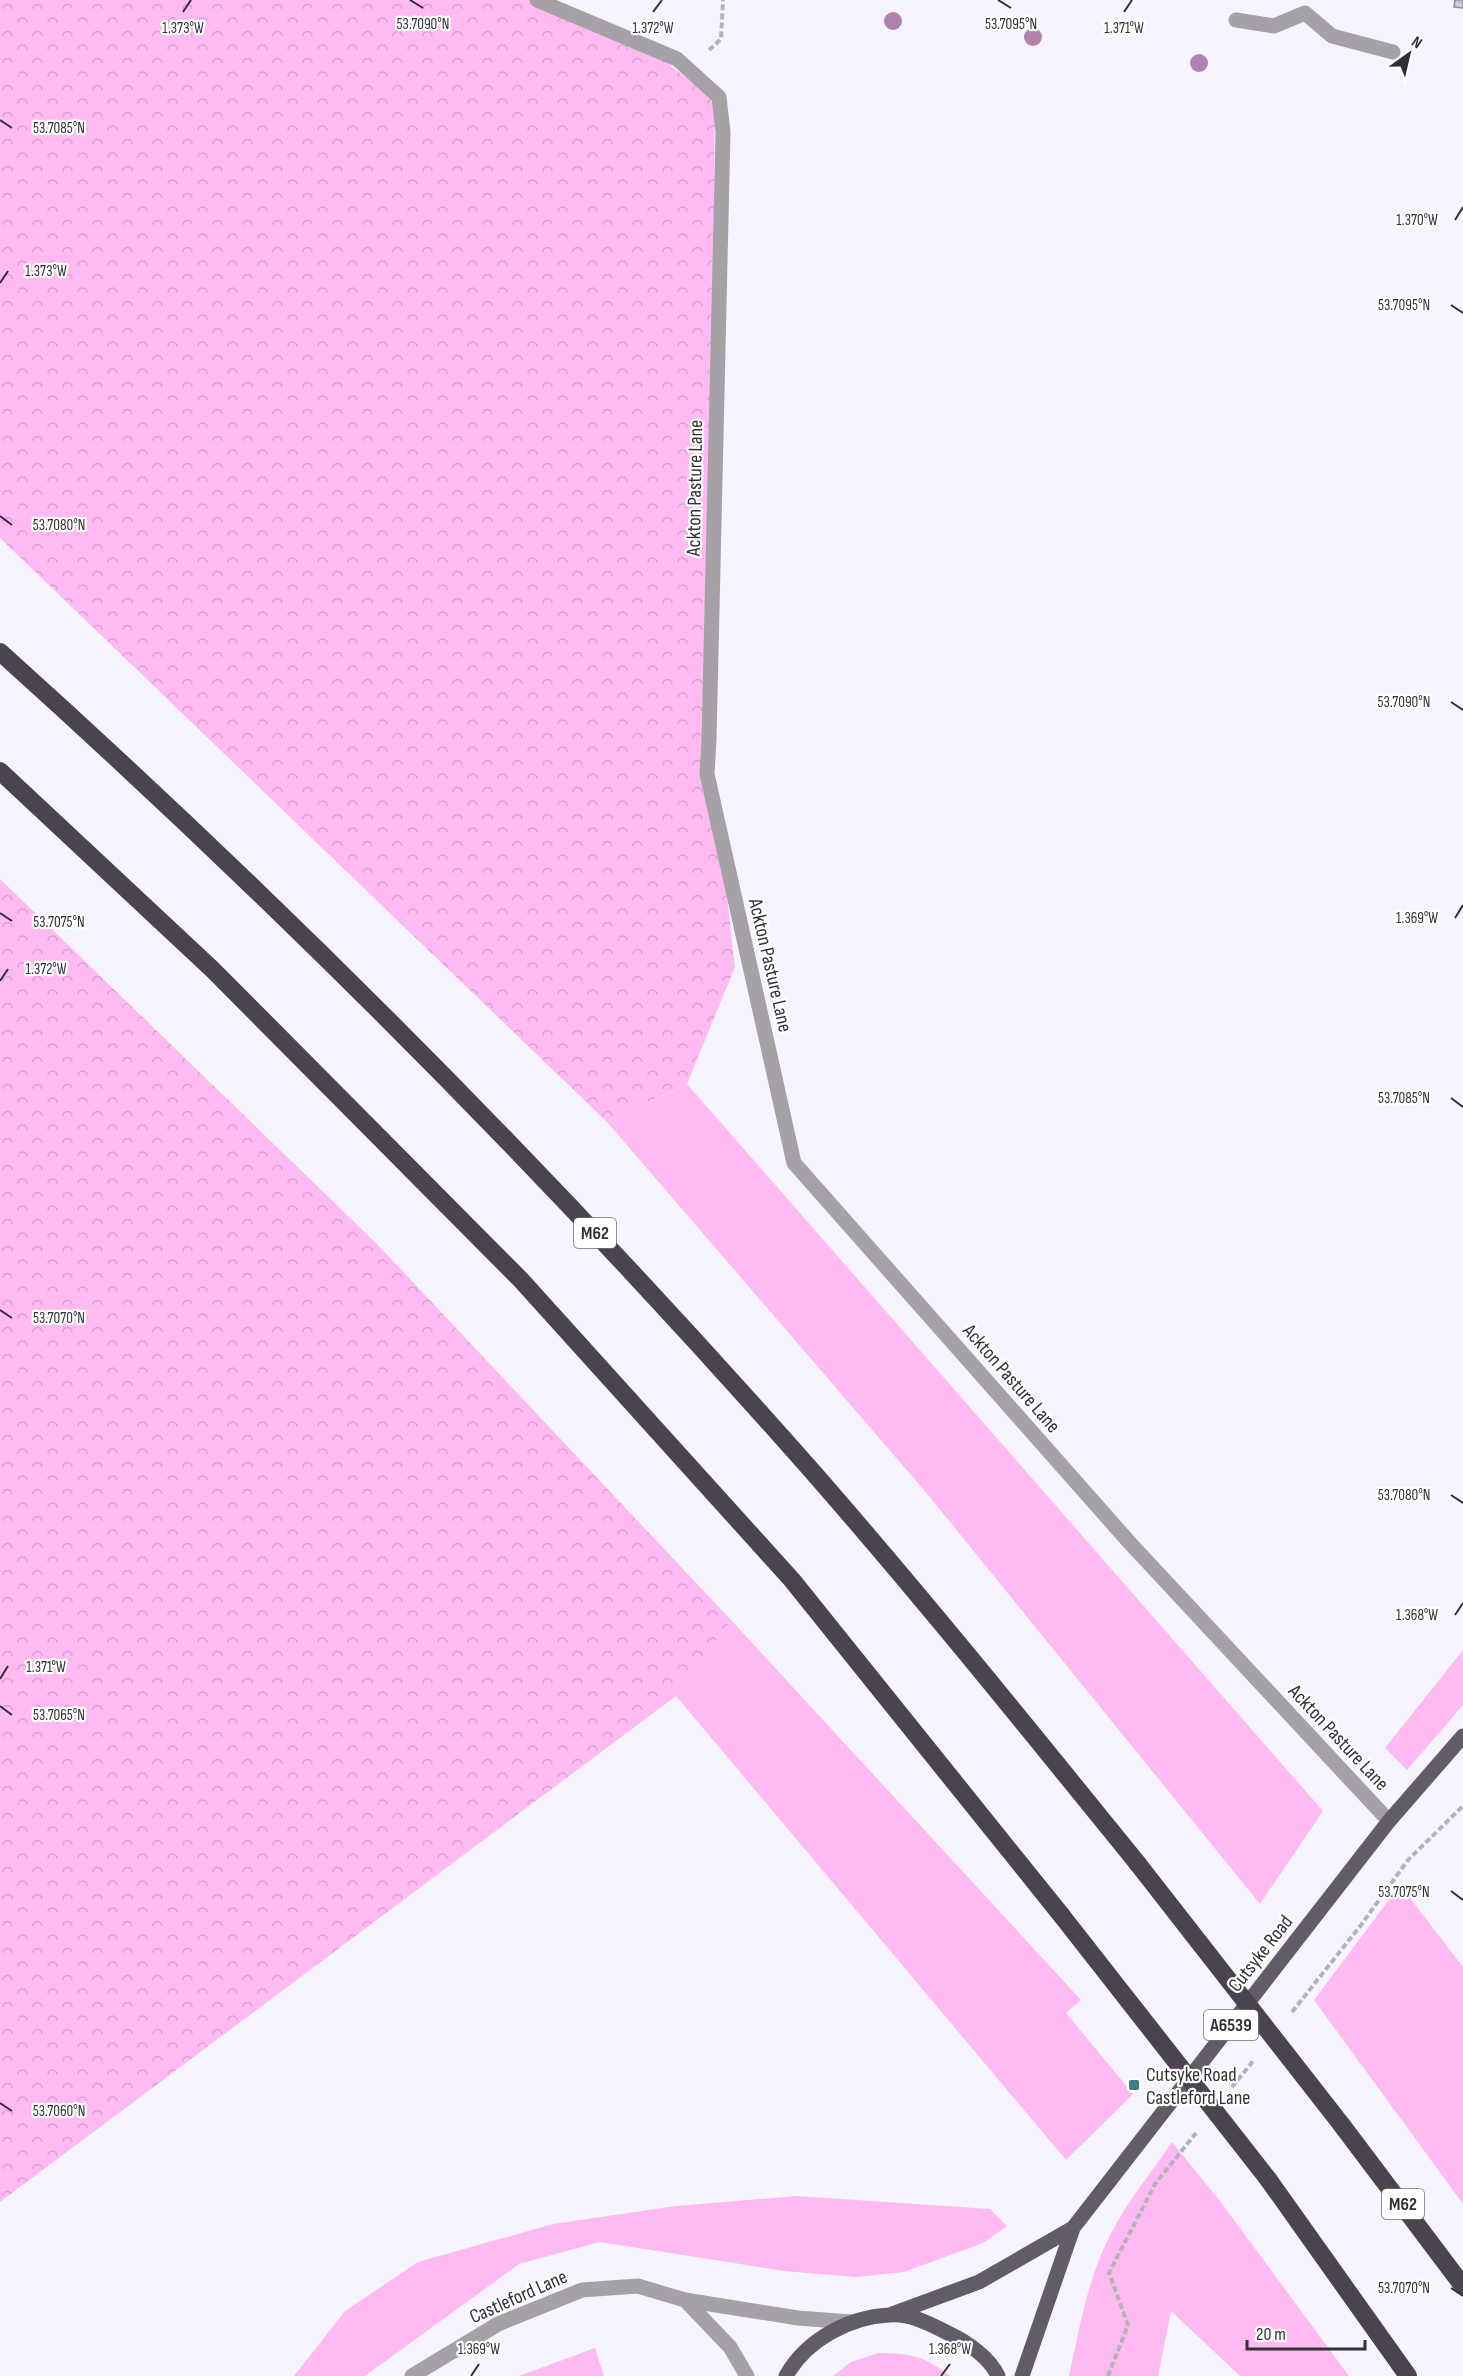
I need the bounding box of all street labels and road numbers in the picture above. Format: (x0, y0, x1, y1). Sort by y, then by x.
street label: Ackton Pasture Lane (682, 420, 708, 557)
street label: Ackton Pasture Lane (743, 895, 797, 1034)
road number: M62 (574, 1218, 616, 1248)
street label: Ackton Pasture Lane (957, 1319, 1065, 1438)
street label: Ackton Pasture Lane (1282, 1679, 1394, 1796)
street label: Cutsyke Road (1223, 1911, 1298, 1997)
road number: A6539 (1204, 2010, 1258, 2040)
road number: M62 (1382, 2189, 1424, 2219)
street label: Castleford Lane (466, 2265, 571, 2329)

